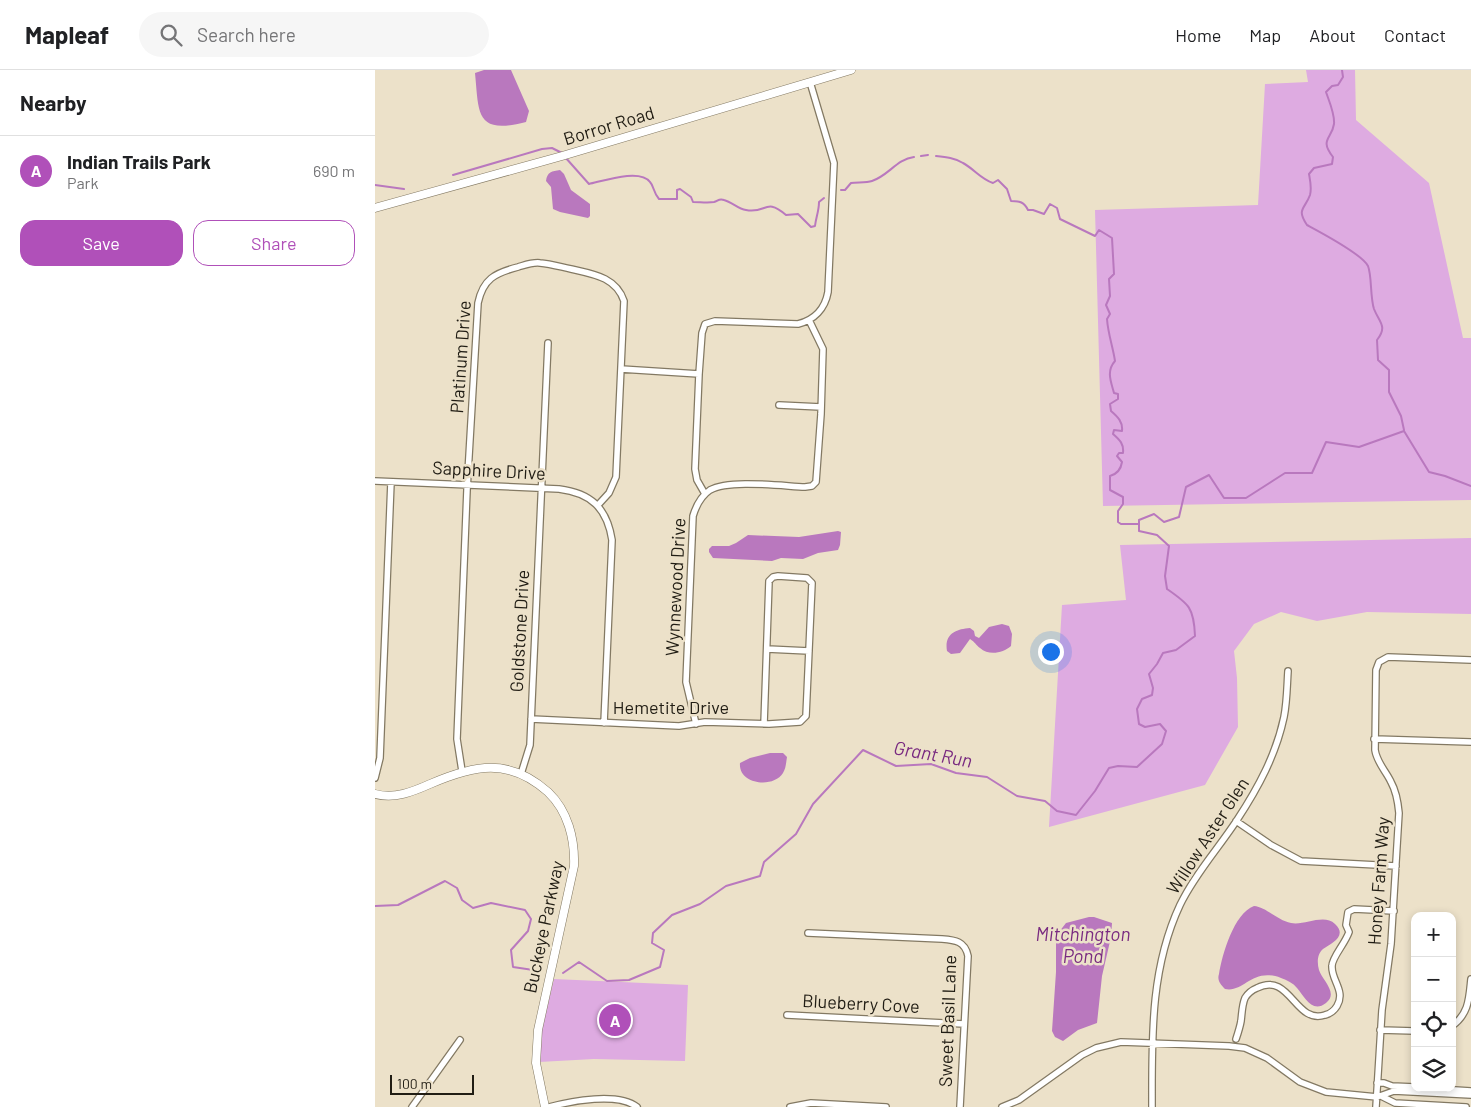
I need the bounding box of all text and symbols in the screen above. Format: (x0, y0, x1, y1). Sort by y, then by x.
search box (139, 12, 489, 57)
text: Mapleaf (25, 20, 109, 49)
icon: search (157, 21, 185, 49)
text: Search here (197, 23, 296, 46)
text: Home (1175, 24, 1221, 46)
text: Map (1249, 24, 1281, 46)
text: About (1309, 24, 1356, 46)
text: Contact (1384, 24, 1446, 46)
text: Nearby (20, 90, 86, 115)
street label: Borror Road (561, 101, 657, 149)
text: Indian Trails Park (67, 150, 211, 173)
text: A (31, 161, 41, 180)
text: 690 m (313, 161, 355, 180)
text: Park (67, 173, 98, 192)
button: Save (20, 220, 183, 266)
button: Share (193, 220, 355, 266)
street label: Platinum Drive (445, 300, 475, 414)
street label: Sapphire Drive (432, 456, 546, 484)
street label: Wynnewood Drive (660, 517, 690, 657)
street label: Goldstone Drive (505, 569, 533, 693)
your location (1038, 639, 1064, 665)
street label: Hemetite Drive (613, 696, 729, 718)
water label: Grant Run (892, 735, 974, 772)
street label: Willow Aster Glen (1161, 773, 1253, 898)
street label: Honey Farm Way (1363, 816, 1393, 946)
street label: Buckeye Parkway (518, 859, 568, 995)
map controls (1411, 912, 1456, 1092)
button: + (1411, 912, 1456, 957)
water label: Mitchington Pond (1036, 922, 1130, 967)
street label: Sweet Basil Lane (934, 954, 960, 1087)
button: − (1411, 957, 1456, 1002)
street label: Blueberry Cove (802, 989, 920, 1017)
pin: A (599, 1001, 631, 1039)
button: locate (1411, 1002, 1456, 1047)
button: layers (1411, 1047, 1456, 1092)
scale bar (390, 1072, 474, 1095)
text: 100 m (397, 1075, 432, 1092)

